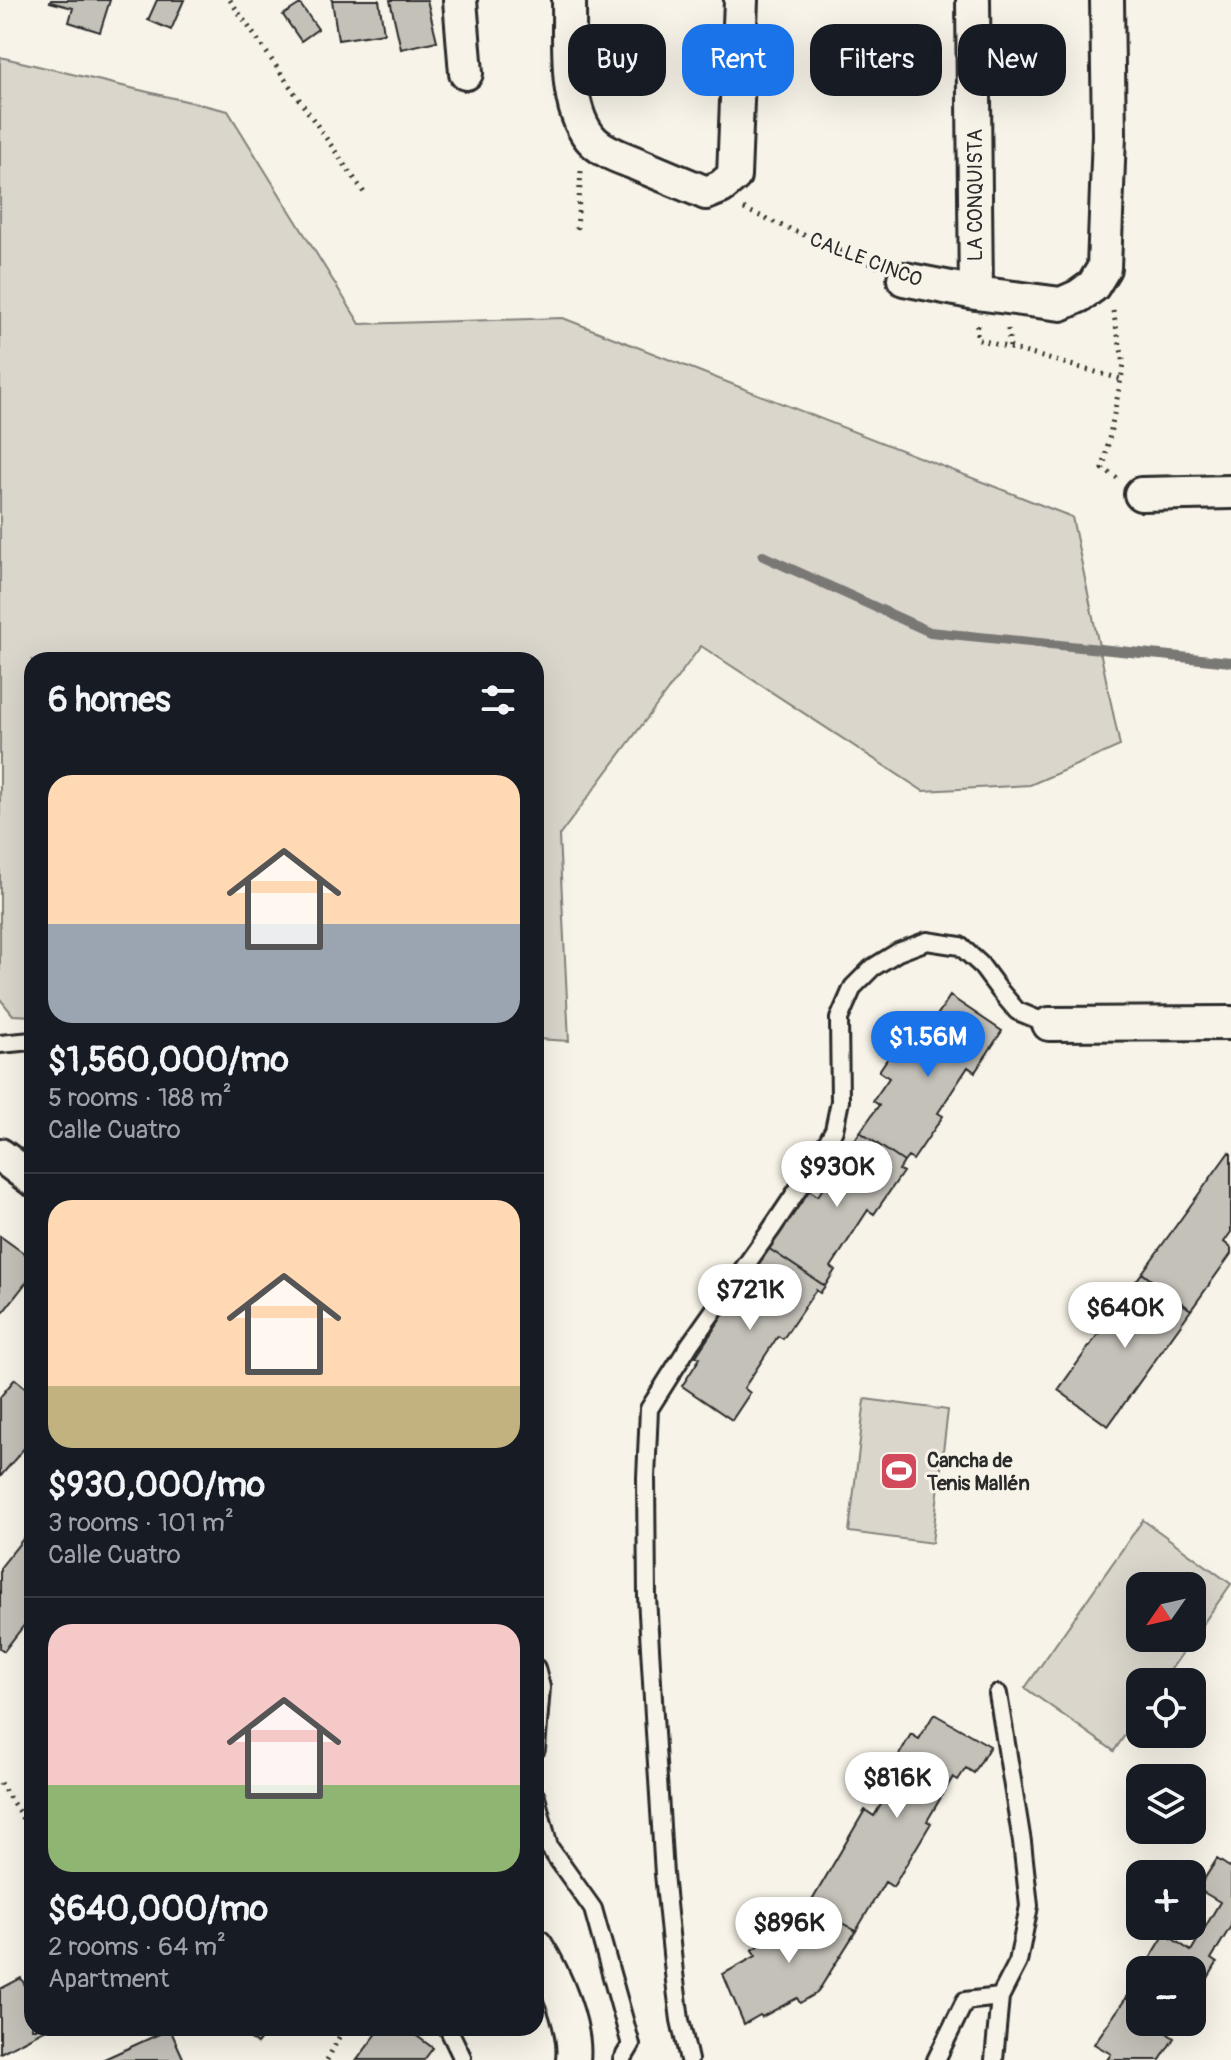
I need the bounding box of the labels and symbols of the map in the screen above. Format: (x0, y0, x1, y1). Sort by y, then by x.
street label: LA CONQUISTA (963, 129, 988, 261)
street label: CALLE CINCO (806, 227, 926, 292)
pin: $1.56M (863, 1011, 993, 1079)
pin: $930K (781, 1141, 893, 1209)
pin: $721K (694, 1264, 806, 1332)
pin: $640K (1069, 1282, 1181, 1350)
place label: Cancha de Tenis Mallén (926, 1448, 1030, 1496)
sports icon: Cancha de Tenis Mallén (878, 1450, 920, 1492)
north arrow (1126, 1572, 1206, 1652)
pin: $816K (841, 1752, 953, 1820)
pin: $896K (733, 1897, 845, 1965)

